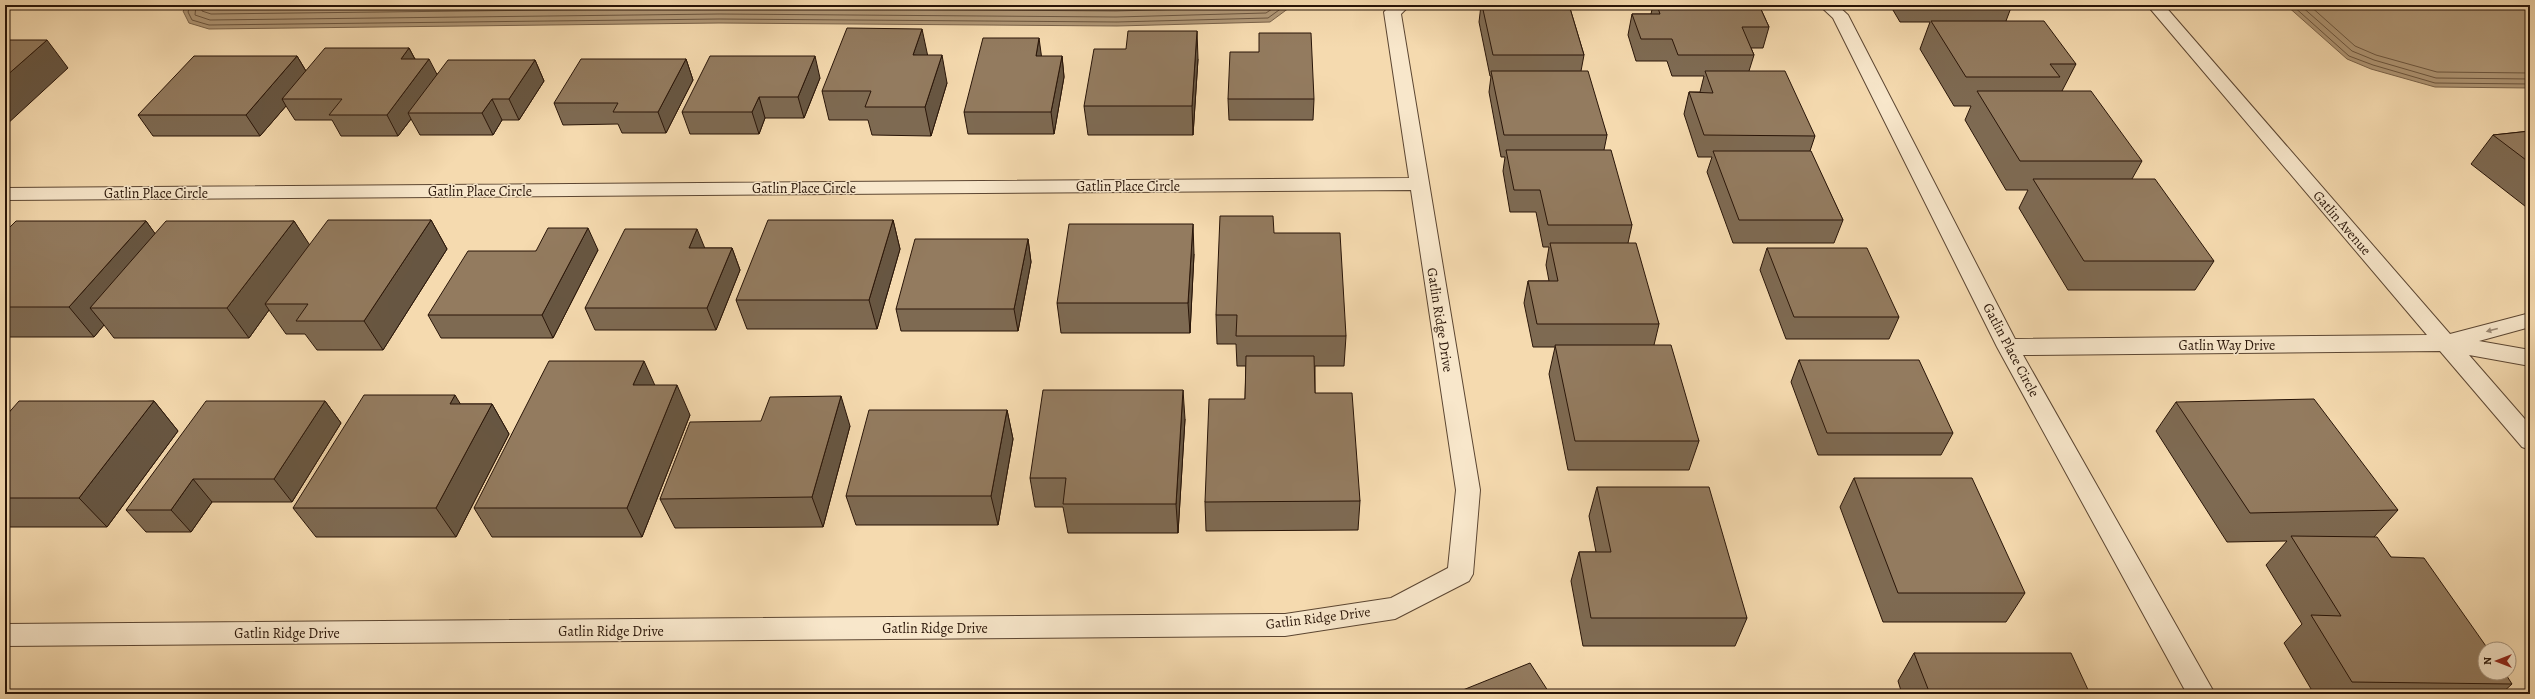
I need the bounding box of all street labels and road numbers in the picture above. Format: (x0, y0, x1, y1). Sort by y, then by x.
street label: Gatlin Place Circle (1076, 177, 1180, 196)
street label: Gatlin Place Circle (752, 179, 856, 198)
street label: Gatlin Place Circle (428, 182, 532, 201)
street label: Gatlin Place Circle (104, 184, 208, 203)
street label: Gatlin Avenue (2309, 187, 2375, 259)
street label: Gatlin Ridge Drive (1422, 266, 1458, 374)
street label: Gatlin Place Circle (1978, 300, 2044, 400)
street label: Gatlin Way Drive (2179, 336, 2275, 355)
street label: Gatlin Ridge Drive (1264, 602, 1372, 634)
street label: Gatlin Ridge Drive (882, 619, 988, 638)
street label: Gatlin Ridge Drive (558, 622, 664, 641)
street label: Gatlin Ridge Drive (234, 624, 340, 643)

